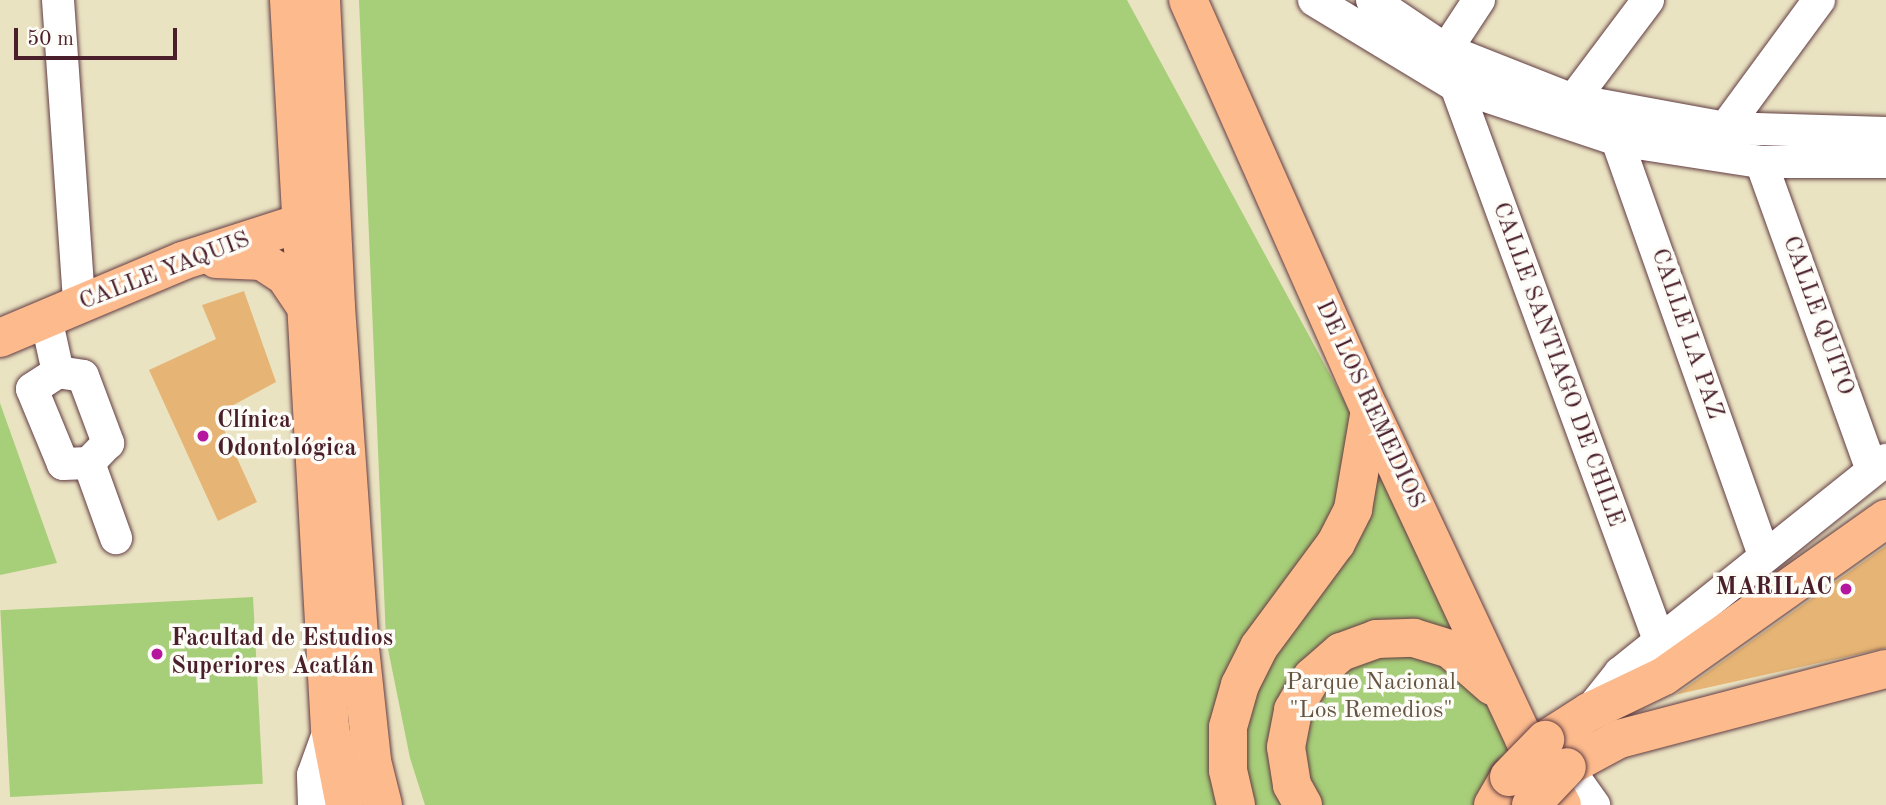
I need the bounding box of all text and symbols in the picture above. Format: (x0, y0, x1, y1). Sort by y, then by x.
scale bar (18, 14, 180, 58)
text: 50 m (27, 29, 74, 50)
street label: CALLE SANTIAGO DE CHILE (1485, 199, 1629, 531)
street label: CALLE YAQUIS (76, 226, 254, 318)
street label: CALLE QUITO (1775, 232, 1859, 400)
street label: CALLE LA PAZ (1643, 245, 1729, 423)
street label: DE LOS REMEDIOS (1308, 296, 1430, 514)
place label: Clínica Odontológica (217, 408, 357, 464)
marker: Clínica Odontológica (195, 428, 211, 444)
place label: MARILAC (1716, 575, 1832, 603)
marker: MARILAC (1838, 581, 1854, 597)
place label: Facultad de Estudios Superiores Acatlán (171, 626, 393, 682)
marker: Facultad de Estudios Superiores Acatlán (149, 646, 165, 662)
park label: Parque Nacional "Los Remedios" (1286, 670, 1456, 726)

